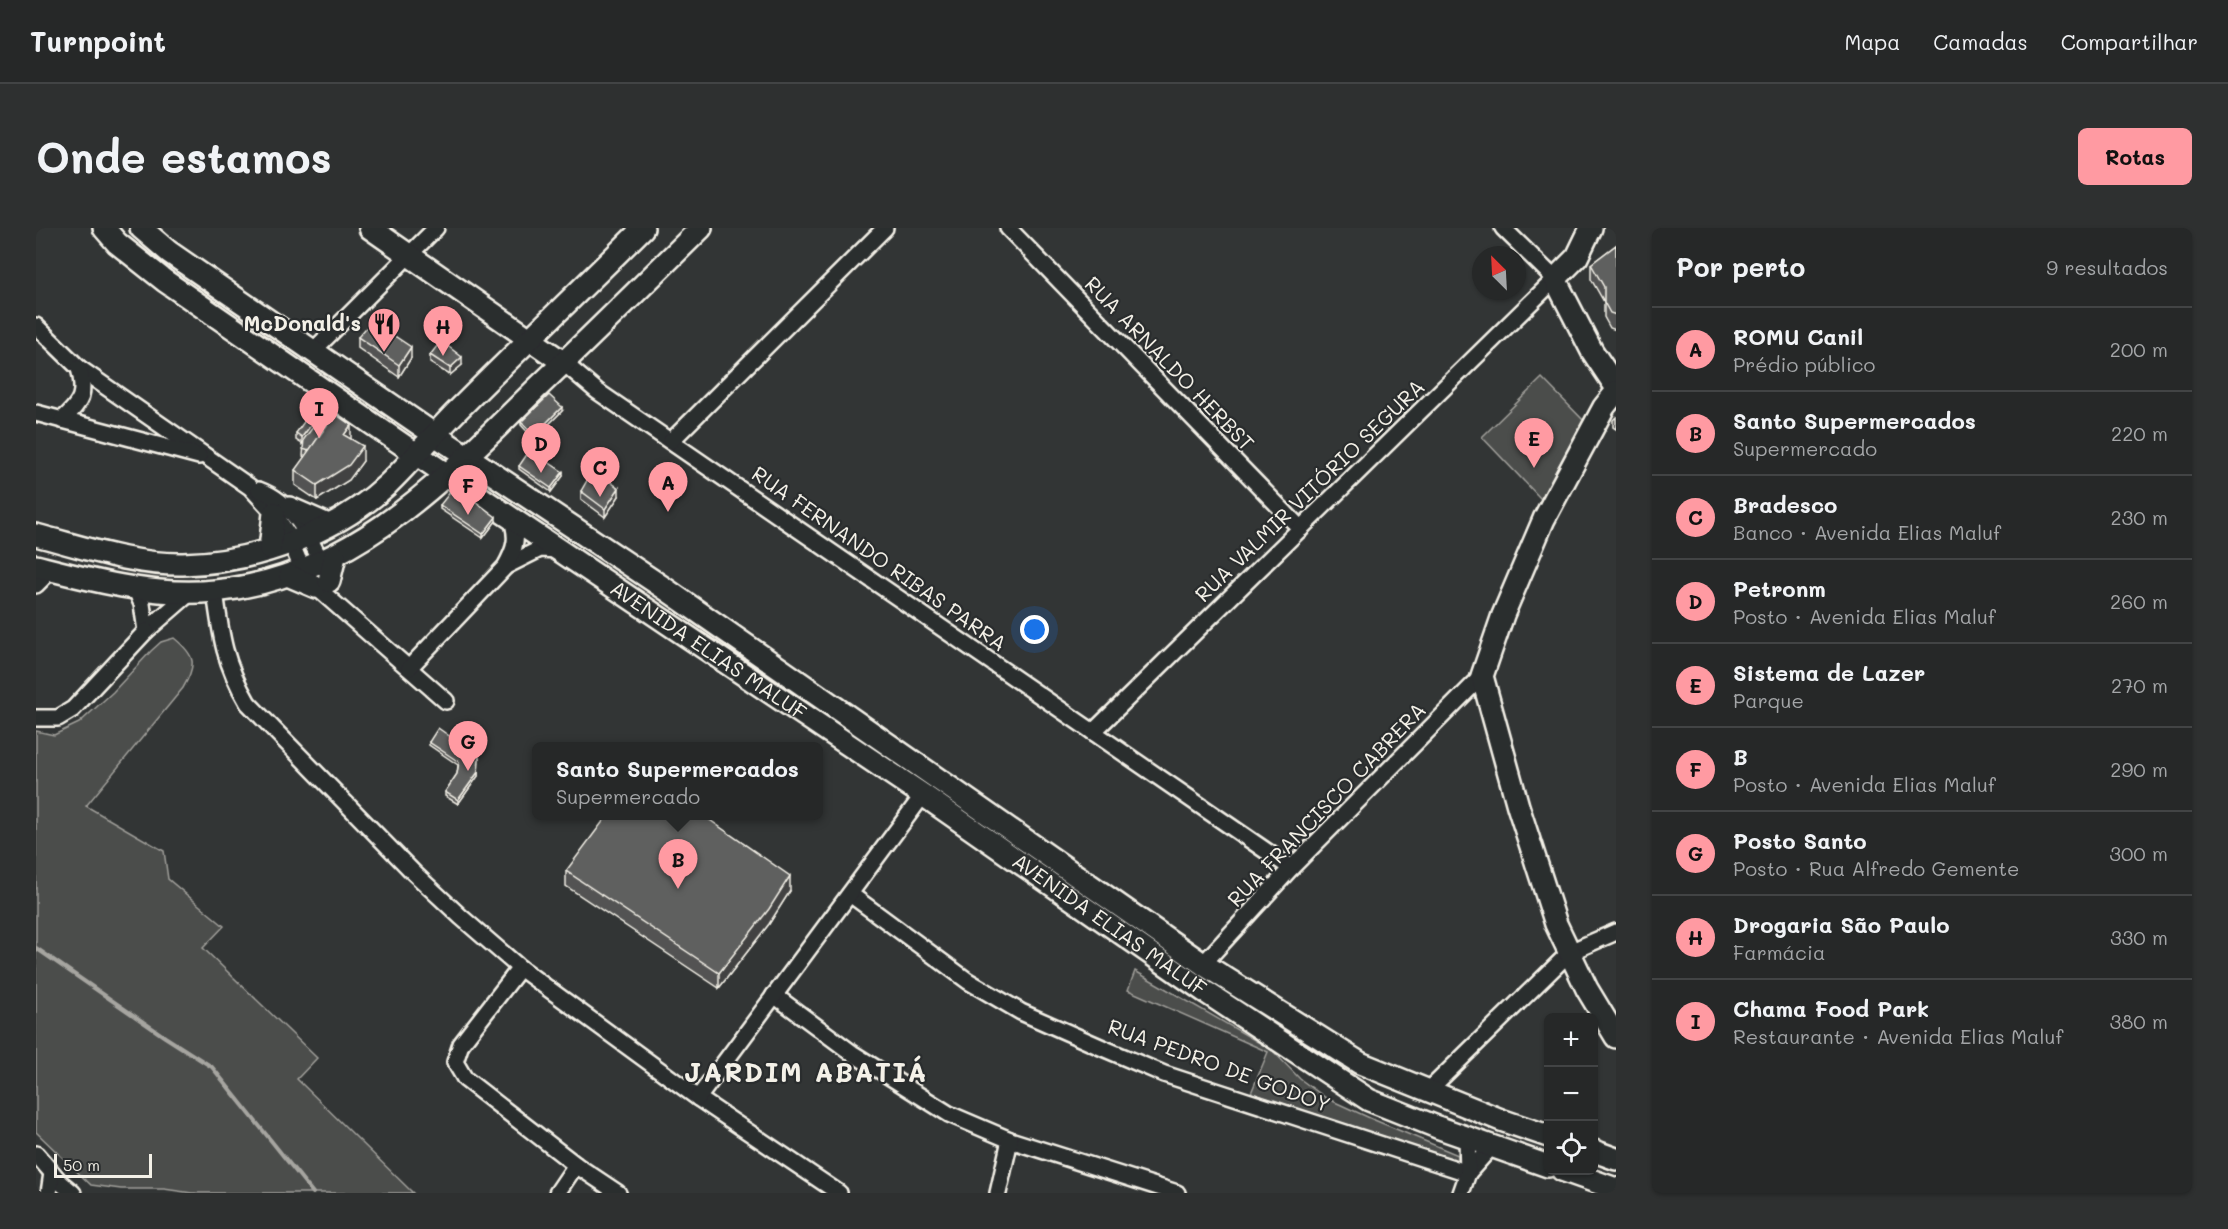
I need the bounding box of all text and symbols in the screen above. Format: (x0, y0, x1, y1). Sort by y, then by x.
text: Turnpoint (30, 23, 166, 59)
text: Mapa (1844, 28, 1900, 55)
text: Camadas (1933, 28, 2028, 55)
text: Compartilhar (2061, 28, 2198, 55)
button: Rotas (2078, 128, 2192, 185)
text: Onde estamos (36, 129, 332, 184)
north arrow (1472, 246, 1526, 300)
text: Por perto (1676, 250, 1805, 284)
text: 9 resultados (2046, 254, 2168, 280)
street label: RUA ARNALDO HERBST (1080, 270, 1261, 456)
restaurant icon: McDonald's (366, 306, 402, 353)
pin: H (424, 306, 462, 356)
place label: McDonald's (244, 309, 361, 336)
text: ROMU Canil (1733, 322, 1863, 351)
text: A (1689, 336, 1702, 362)
text: 200 m (2110, 336, 2168, 362)
text: Prédio público (1733, 351, 1875, 377)
street label: RUA VALMIR VITÓRIO SEGURA (1188, 373, 1430, 607)
pin: I (300, 388, 338, 438)
text: Santo Supermercados (1733, 406, 1976, 435)
pin: E (1514, 418, 1554, 468)
text: B (1689, 420, 1702, 446)
text: 220 m (2111, 420, 2168, 446)
pin: D (522, 424, 560, 473)
text: Supermercado (1733, 435, 1877, 461)
pin: C (580, 448, 620, 497)
street label: RUA FERNANDO RIBAS PARRA (747, 459, 1013, 656)
pin: A (648, 462, 688, 512)
pin: F (448, 466, 488, 515)
text: Bradesco (1733, 490, 1837, 519)
text: C (1688, 504, 1703, 530)
text: 230 m (2110, 504, 2168, 530)
text: Banco · Avenida Elias Maluf (1733, 519, 2001, 545)
street label: AVENIDA ELIAS MALUF (606, 574, 813, 725)
text: Petronm (1733, 574, 1826, 603)
text: D (1688, 588, 1703, 614)
text: 260 m (2110, 588, 2168, 614)
text: Posto · Avenida Elias Maluf (1733, 603, 1996, 629)
your location (1020, 615, 1049, 644)
text: Sistema de Lazer (1733, 658, 1925, 687)
text: E (1689, 672, 1702, 698)
text: 270 m (2111, 672, 2168, 698)
text: Parque (1733, 687, 1804, 713)
street label: RUA FRANCISCO CABRERA (1221, 696, 1431, 912)
pin: G (448, 722, 488, 771)
popup (532, 742, 823, 820)
text: B (1733, 742, 1748, 771)
text: Santo Supermercados (556, 754, 799, 783)
text: F (1689, 756, 1702, 782)
text: 290 m (2110, 756, 2168, 782)
text: Posto · Avenida Elias Maluf (1733, 771, 1996, 797)
text: Supermercado (556, 783, 700, 809)
text: Posto Santo (1733, 826, 1867, 855)
pin: B (658, 840, 698, 889)
text: G (1688, 840, 1703, 866)
text: 300 m (2109, 840, 2168, 866)
street label: AVENIDA ELIAS MALUF (1008, 847, 1213, 1001)
text: Posto · Rua Alfredo Gemente (1733, 855, 2019, 881)
text: Drogaria São Paulo (1733, 910, 1950, 939)
text: H (1687, 924, 1704, 950)
text: 330 m (2110, 924, 2168, 950)
text: Farmácia (1733, 939, 1825, 965)
text: Chama Food Park (1733, 994, 1929, 1023)
text: I (1690, 1008, 1701, 1034)
text: 380 m (2110, 1008, 2168, 1034)
street label: RUA PEDRO DE GODOY (1104, 1012, 1335, 1117)
map controls (1544, 1013, 1598, 1175)
button: + (1544, 1013, 1598, 1067)
text: Restaurante · Avenida Elias Maluf (1733, 1023, 2063, 1049)
district label: JARDIM ABATIÁ (684, 1054, 928, 1089)
button: − (1544, 1067, 1598, 1121)
button: locate (1544, 1121, 1598, 1175)
scale bar (54, 1151, 152, 1178)
text: 50 m (63, 1154, 100, 1175)

